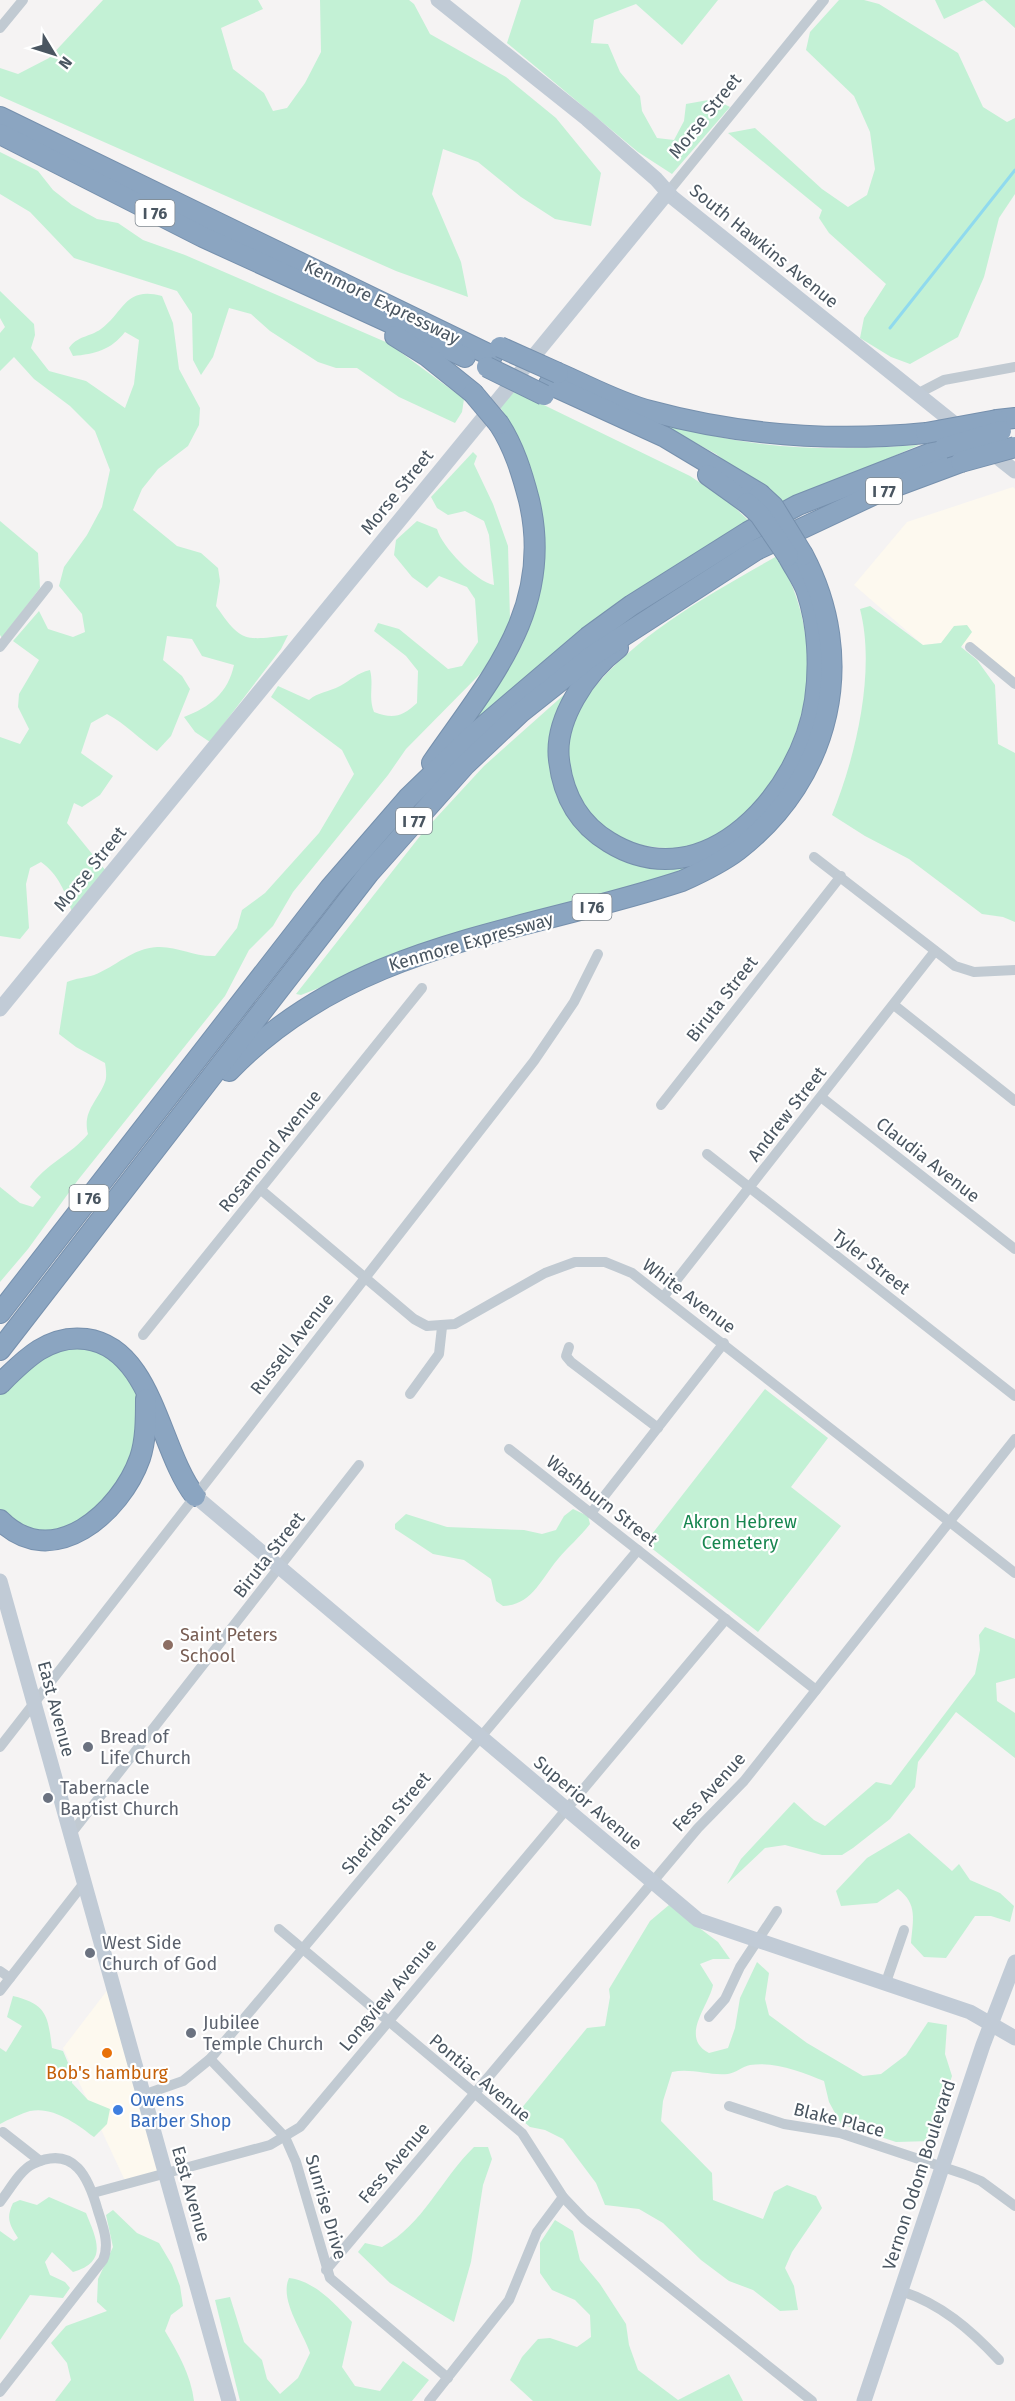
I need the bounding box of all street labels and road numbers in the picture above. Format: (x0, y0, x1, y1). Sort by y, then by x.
street label: Morse Street (664, 69, 746, 163)
street label: South Hawkins Avenue (685, 179, 843, 313)
road number: I 76 (136, 200, 174, 226)
street label: Kenmore Expressway (301, 255, 464, 349)
street label: Morse Street (356, 445, 438, 539)
road number: I 77 (866, 478, 902, 504)
road number: I 77 (396, 808, 432, 834)
street label: Morse Street (49, 822, 131, 916)
road number: I 76 (572, 894, 612, 920)
street label: Kenmore Expressway (386, 908, 556, 976)
street label: Biruta Street (682, 951, 763, 1046)
street label: Andrew Street (743, 1062, 831, 1166)
street label: Rosamond Avenue (214, 1085, 326, 1217)
street label: Claudia Avenue (872, 1113, 984, 1207)
road number: I 76 (70, 1185, 109, 1211)
street label: Tyler Street (828, 1225, 915, 1300)
street label: White Avenue (638, 1254, 740, 1338)
street label: Russell Avenue (246, 1289, 338, 1399)
street label: Washburn Street (542, 1451, 662, 1552)
street label: Biruta Street (229, 1507, 310, 1602)
street label: East Avenue (33, 1659, 79, 1759)
street label: Fess Avenue (668, 1748, 750, 1836)
street label: Superior Avenue (529, 1751, 647, 1855)
street label: Sheridan Street (337, 1767, 436, 1879)
street label: Longview Avenue (335, 1934, 441, 2056)
street label: Pontiac Avenue (425, 2029, 535, 2127)
street label: Vernon Odom Boulevard (878, 2077, 960, 2273)
street label: Blake Place (791, 2098, 887, 2142)
street label: Fess Avenue (354, 2118, 434, 2208)
street label: East Avenue (167, 2144, 215, 2244)
street label: Sunrise Drive (301, 2152, 351, 2262)

